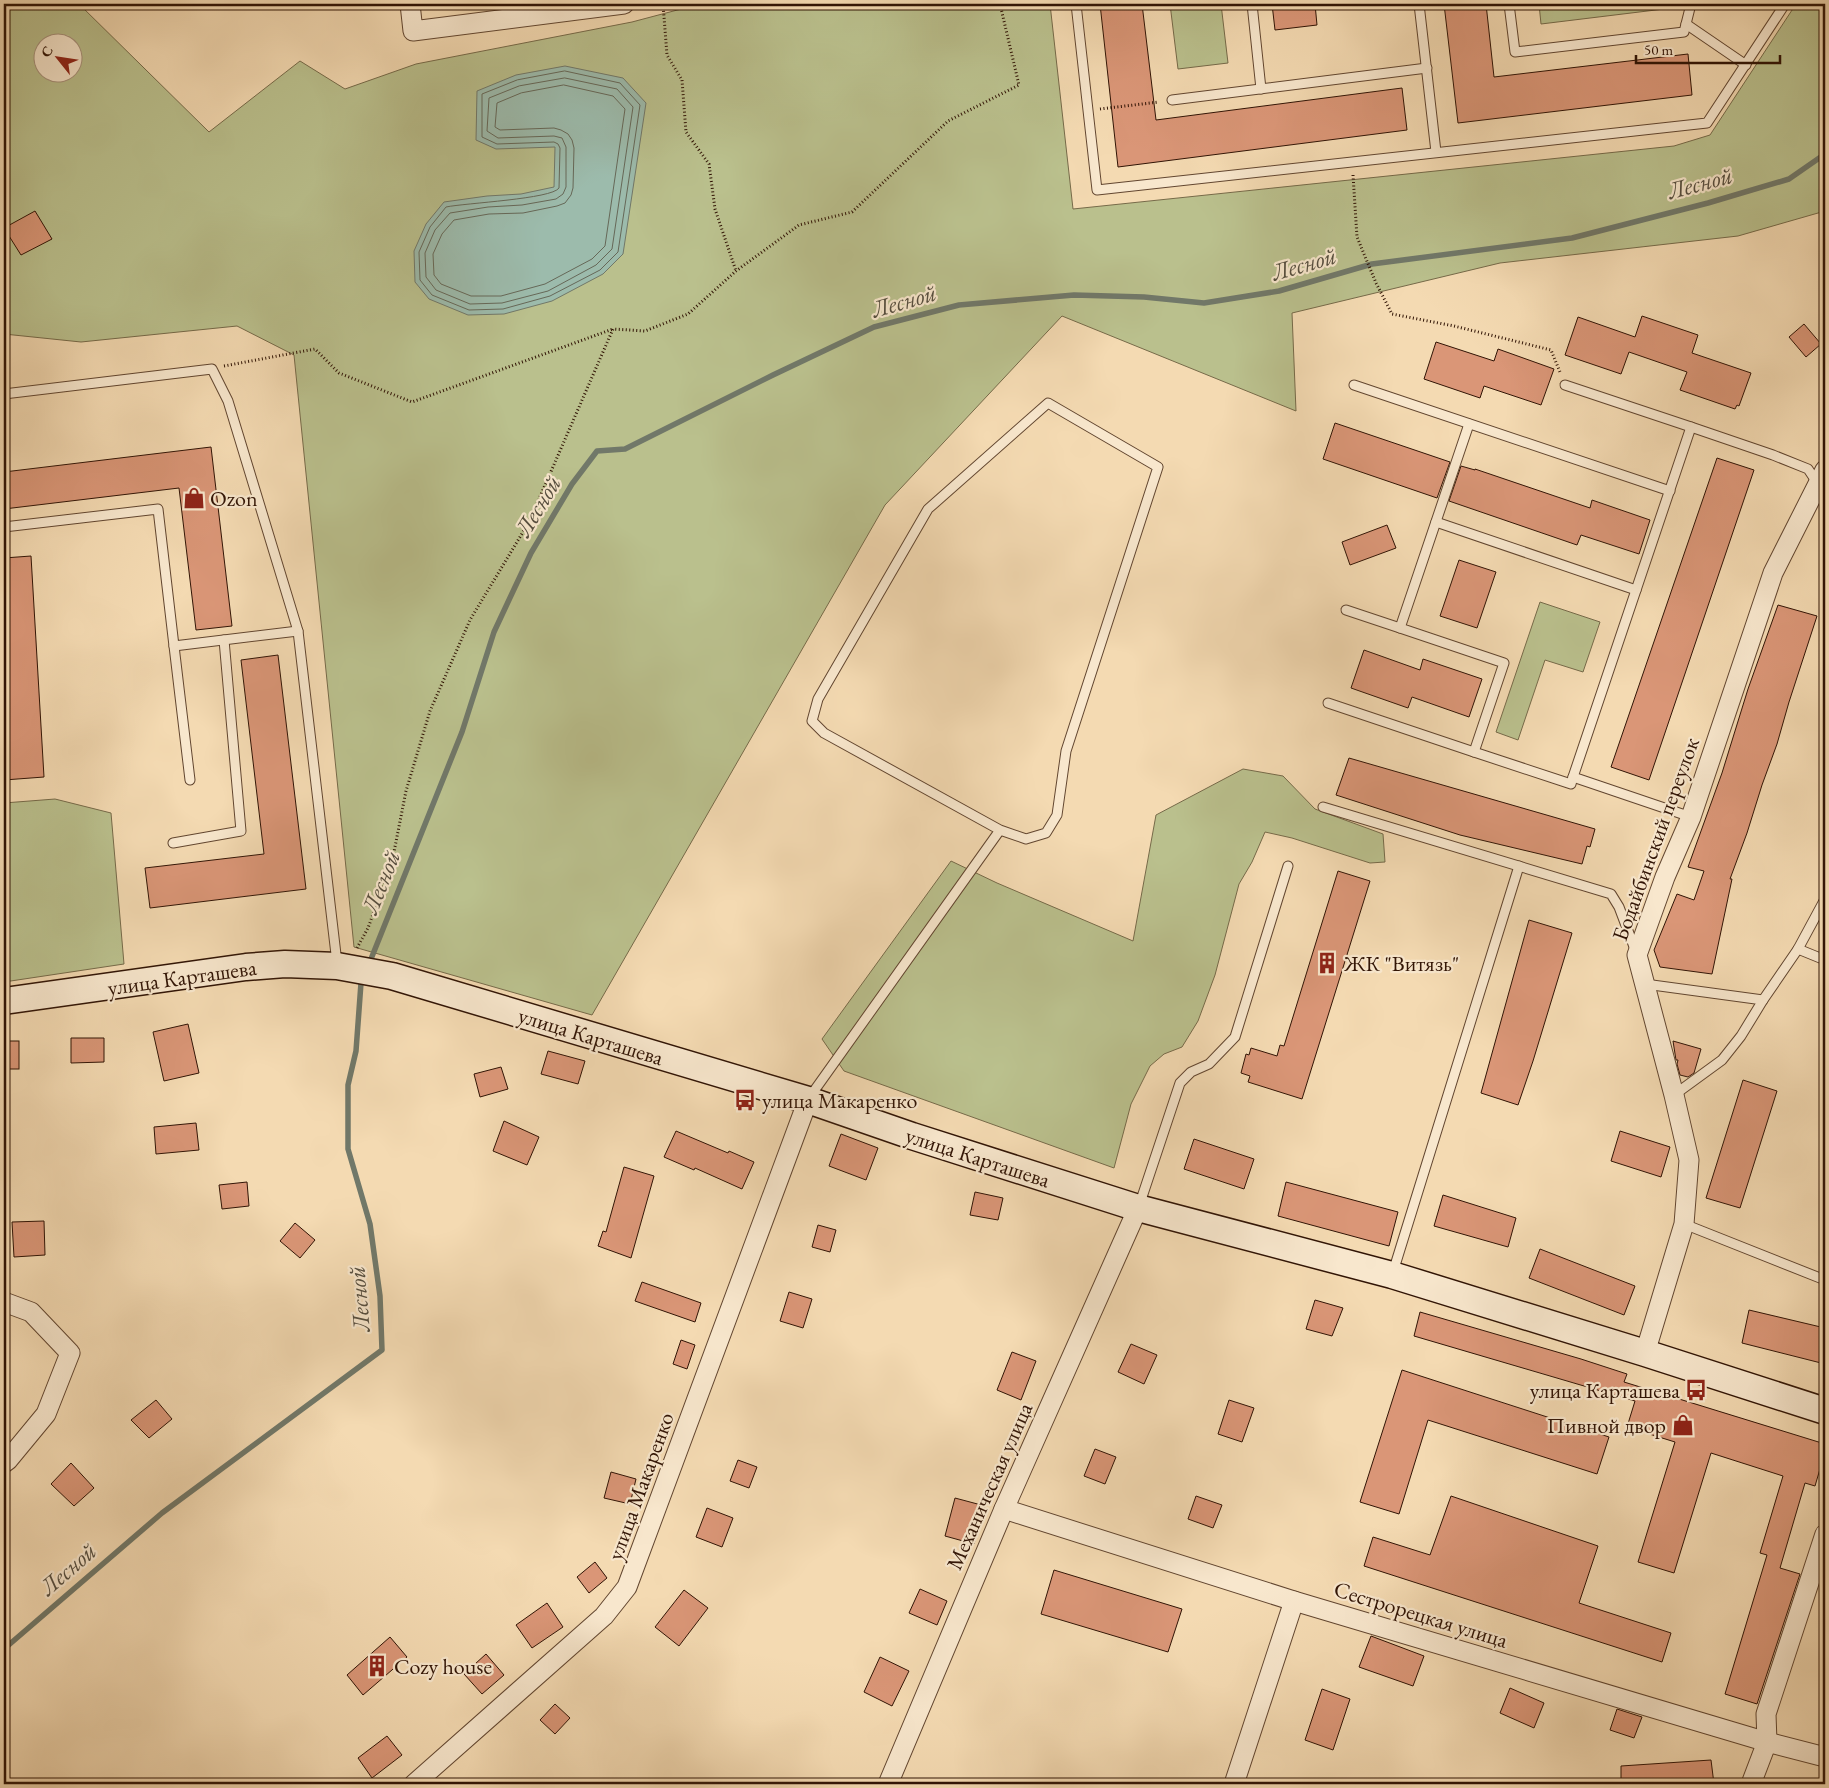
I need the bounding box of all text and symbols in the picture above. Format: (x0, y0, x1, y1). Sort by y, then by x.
north arrow (32, 32, 82, 82)
scale bar (1636, 32, 1780, 64)
text: 50 m (1644, 40, 1673, 59)
text: С (36, 43, 57, 60)
water label: Лесной (1663, 159, 1736, 206)
water label: Лесной (1267, 240, 1340, 288)
water label: Лесной (867, 277, 940, 325)
water label: Лесной (507, 470, 568, 543)
place label: Ozon (210, 484, 258, 513)
shop icon: Ozon (181, 485, 207, 511)
street label: Бодайбинский переулок (1605, 733, 1706, 945)
water label: Лесной (354, 846, 407, 919)
place label: ЖК "Витязь" (1343, 949, 1459, 978)
building icon: ЖК "Витязь" (1314, 950, 1340, 976)
street label: улица Карташева (106, 953, 259, 1002)
street label: улица Карташева (515, 1001, 667, 1072)
place label: улица Макаренко (762, 1086, 917, 1115)
bus stop icon: улица Макаренко (732, 1087, 758, 1113)
street label: улица Карташева (902, 1120, 1054, 1195)
water label: Лесной (340, 1265, 377, 1334)
place label: улица Карташева (1530, 1376, 1680, 1405)
bus stop icon: улица Карташева (1683, 1377, 1709, 1403)
street label: Механическая улица (940, 1398, 1039, 1574)
street label: улица Макаренко (600, 1408, 681, 1564)
place label: Пивной двор (1547, 1411, 1666, 1440)
shop icon: Пивной двор (1670, 1412, 1696, 1438)
water label: Лесной (32, 1535, 103, 1602)
street label: Сестрорецкая улица (1330, 1574, 1511, 1655)
place label: Cozy house (394, 1652, 492, 1681)
building icon: Cozy house (364, 1653, 390, 1679)

